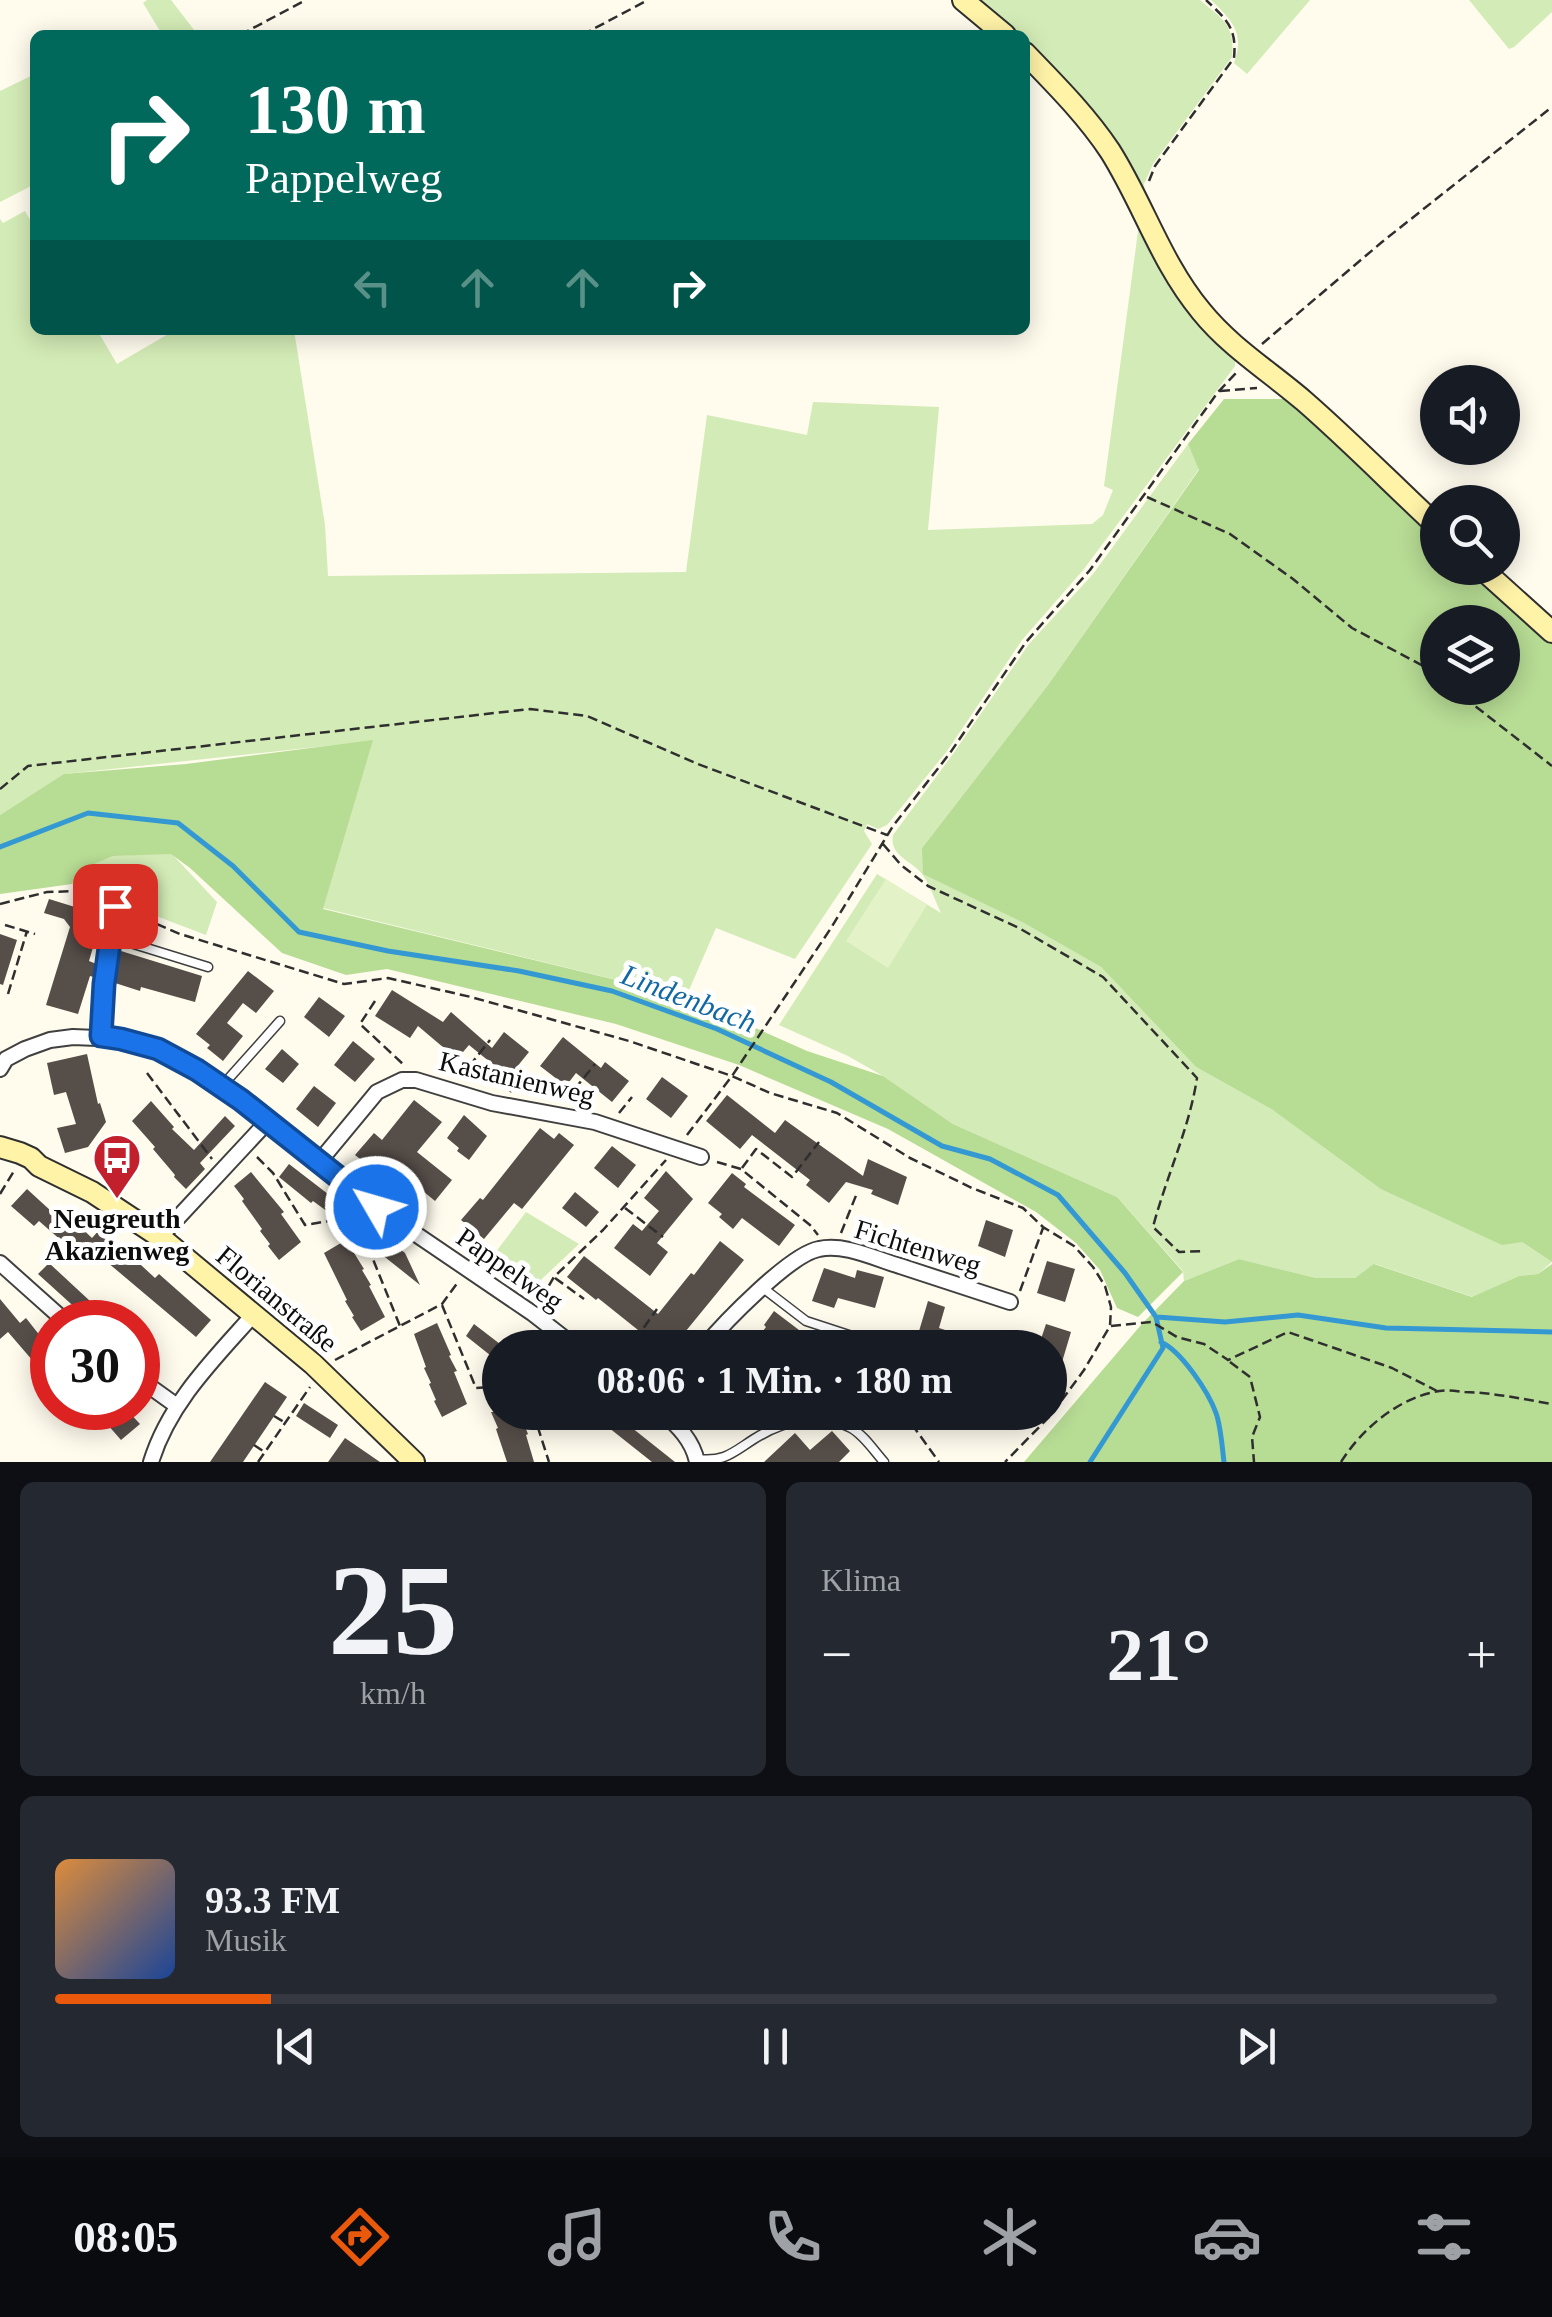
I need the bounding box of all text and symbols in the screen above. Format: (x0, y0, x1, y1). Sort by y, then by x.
icon: right (80, 70, 210, 200)
text: 130 m (245, 71, 426, 148)
text: Pappelweg (245, 153, 442, 203)
icon: left (345, 260, 400, 315)
icon: ahead (450, 260, 505, 315)
icon: ahead (555, 260, 610, 315)
icon: right (660, 260, 715, 315)
map controls (1420, 365, 1520, 705)
button: sound (1420, 365, 1520, 465)
button: search (1420, 485, 1520, 585)
button: layers (1420, 605, 1520, 705)
pin (73, 864, 158, 949)
icon: arrive (88, 879, 143, 934)
water label: Lindenbach (616, 957, 761, 1039)
street label: Kastanienweg (436, 1045, 598, 1111)
bus stop icon: Neugreuth Akazienweg (91, 1132, 143, 1200)
position arrow (324, 1155, 428, 1259)
place label: Neugreuth Akazienweg (45, 1203, 189, 1266)
street label: Fichtenweg (851, 1213, 985, 1281)
street label: Pappelweg (451, 1221, 569, 1317)
street label: Florianstraße (210, 1240, 344, 1358)
speed limit sign: 30 (30, 1300, 160, 1430)
text: 08:06 · 1 Min. · 180 m (597, 1359, 952, 1401)
text: 25 (328, 1538, 458, 1682)
text: Klima (821, 1562, 901, 1598)
text: 21° (1107, 1613, 1212, 1696)
text: − (821, 1624, 852, 1685)
text: + (1466, 1624, 1497, 1685)
text: km/h (360, 1675, 426, 1711)
text: 93.3 FM (205, 1879, 340, 1921)
text: Musik (205, 1922, 287, 1958)
icon: previous (268, 2019, 323, 2074)
icon: pause (748, 2019, 803, 2074)
icon: next (1229, 2019, 1284, 2074)
icon: directions (325, 2202, 395, 2272)
icon: music (542, 2202, 612, 2272)
icon: phone (758, 2202, 828, 2272)
icon: climate (975, 2202, 1045, 2272)
icon: car (1192, 2202, 1262, 2272)
icon: filters (1409, 2202, 1479, 2272)
text: 08:05 (73, 2212, 178, 2262)

